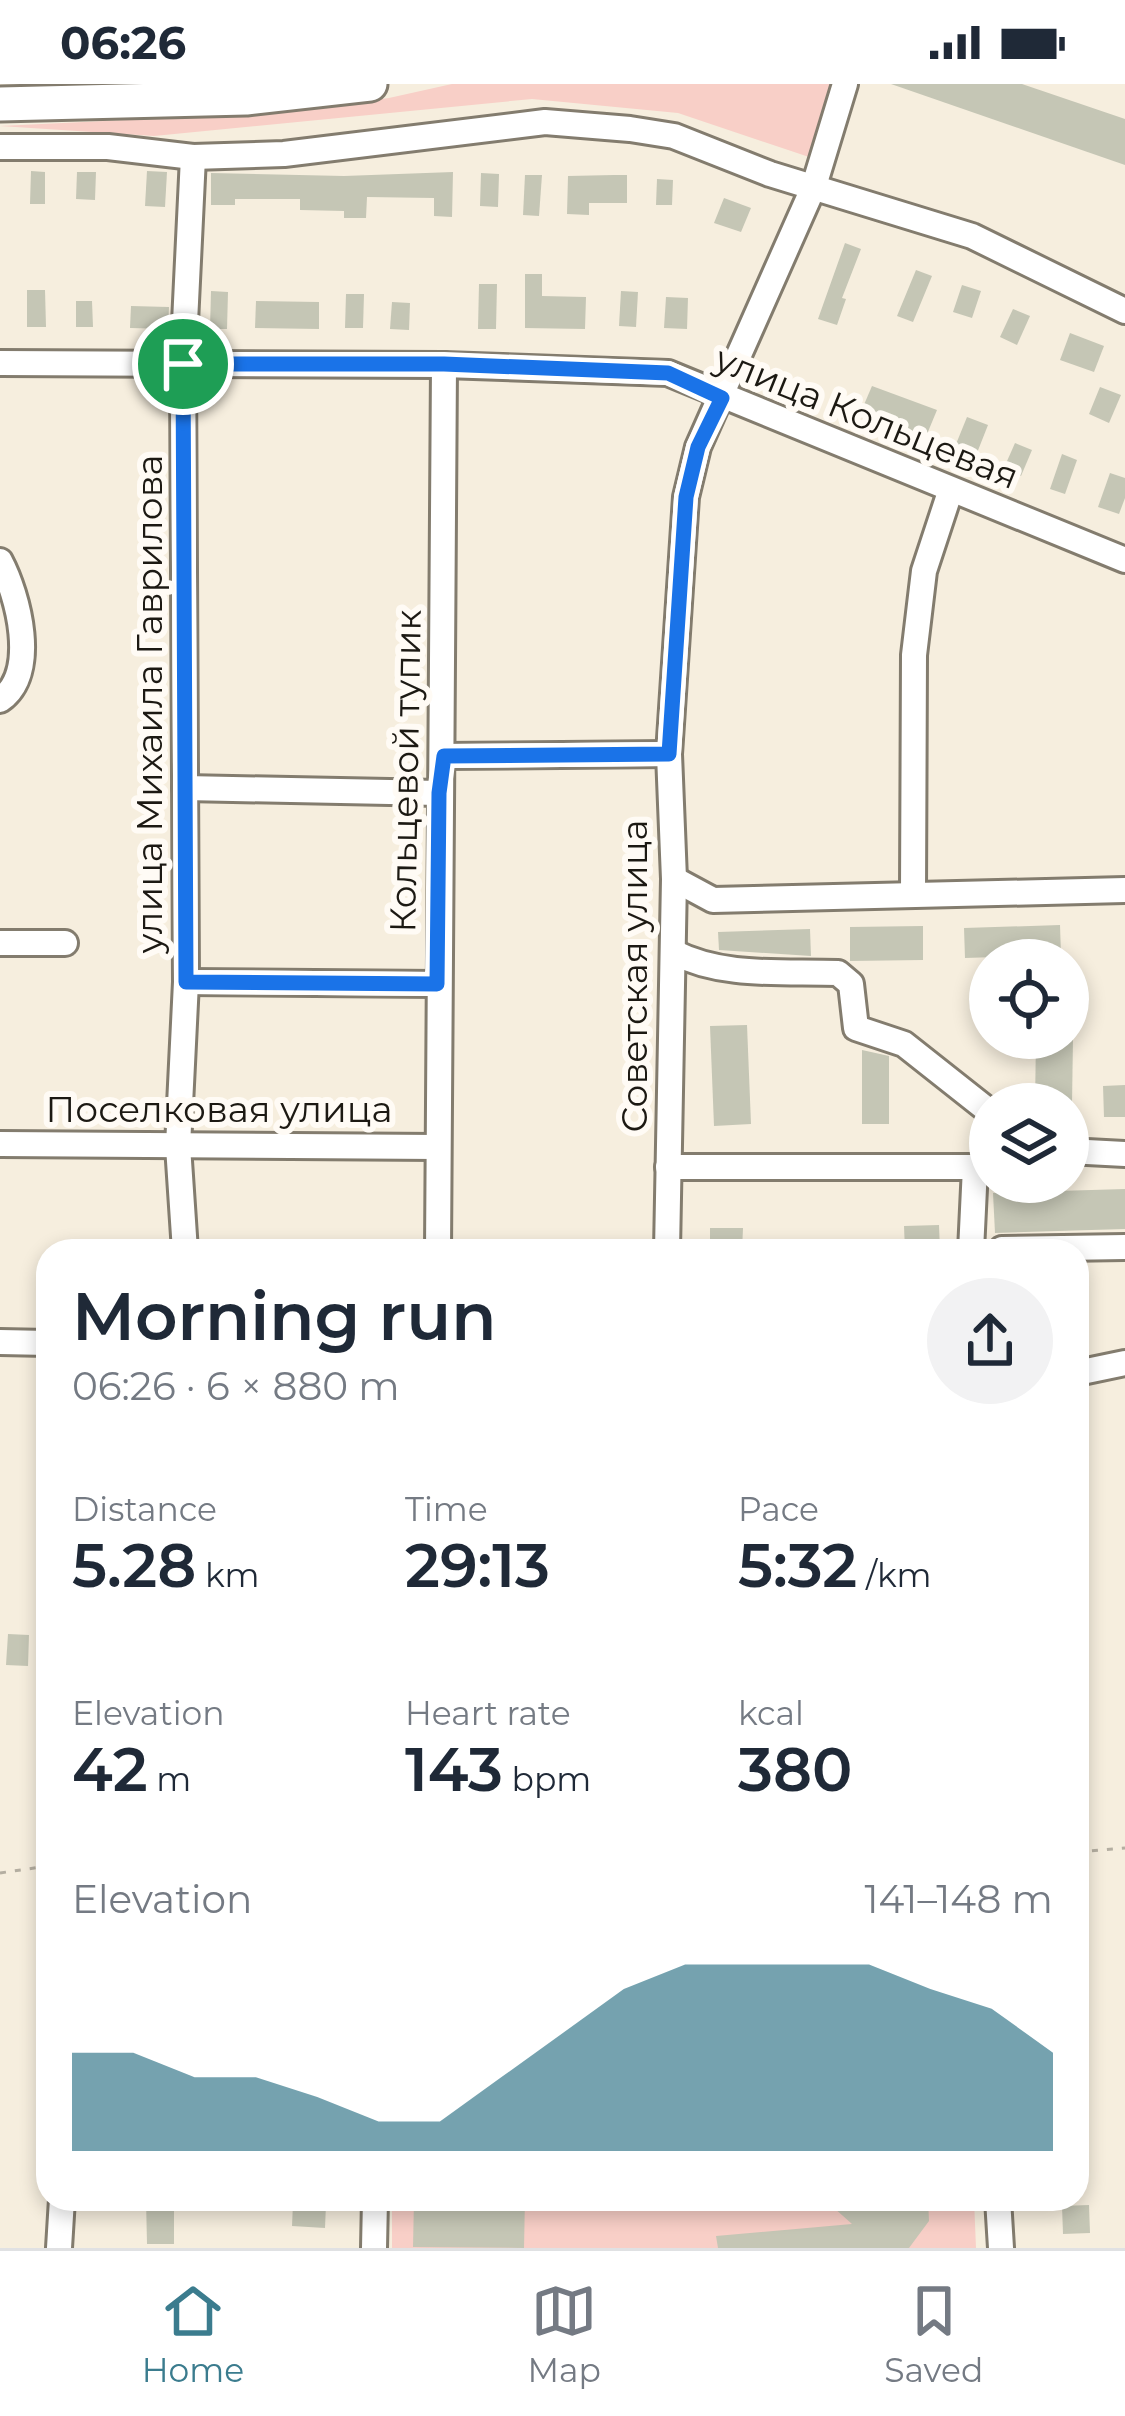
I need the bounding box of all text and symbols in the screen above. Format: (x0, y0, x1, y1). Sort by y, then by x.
text: 06:26 (60, 15, 186, 70)
pin (132, 313, 234, 415)
icon: arrive (150, 331, 216, 397)
street label: улица Кольцевая (708, 336, 1025, 498)
street label: улица Михаила Гаврилова (127, 454, 171, 955)
street label: Кольцевой тупик (380, 609, 430, 933)
street label: Советская улица (612, 820, 656, 1132)
map controls (969, 939, 1089, 1203)
button: locate (969, 939, 1089, 1059)
button: layers (969, 1083, 1089, 1203)
street label: Поселковая улица (46, 1087, 392, 1131)
text: Morning run (72, 1276, 496, 1357)
button: share (927, 1278, 1053, 1404)
text: 06:26 · 6 × 880 m (72, 1362, 400, 1410)
text: Distance (72, 1489, 217, 1529)
text: Time (405, 1489, 488, 1529)
text: Pace (738, 1489, 819, 1529)
text: 5.28 (72, 1529, 196, 1602)
text: 29:13 (405, 1529, 550, 1602)
text: 5:32 (738, 1529, 857, 1602)
text: km (196, 1555, 259, 1595)
text: /km (857, 1555, 932, 1595)
text: Elevation (72, 1693, 225, 1733)
text: Heart rate (405, 1693, 571, 1733)
text: kcal (738, 1693, 804, 1733)
text: 42 (72, 1733, 148, 1806)
text: 143 (405, 1733, 503, 1806)
text: 380 (738, 1733, 852, 1806)
text: m (148, 1759, 191, 1799)
text: bpm (503, 1759, 591, 1799)
text: Elevation (72, 1875, 252, 1923)
text: 141–148 m (864, 1875, 1053, 1923)
tab: Home (142, 2278, 244, 2390)
tab: Map (527, 2278, 601, 2390)
tab: Saved (884, 2278, 983, 2390)

